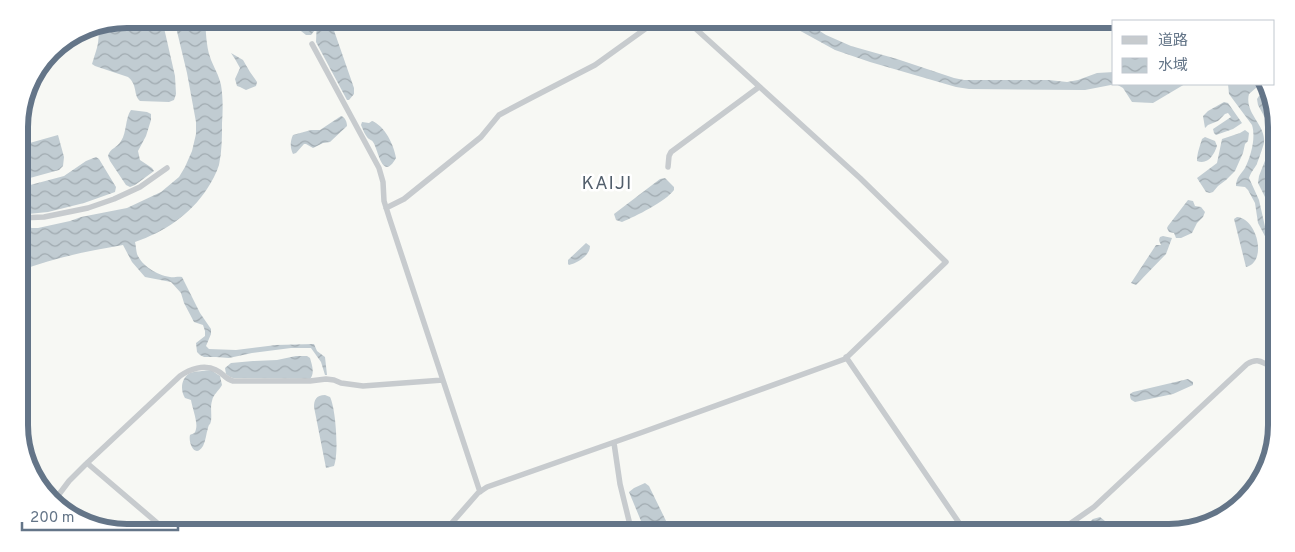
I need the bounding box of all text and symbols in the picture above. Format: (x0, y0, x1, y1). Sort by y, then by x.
legend (1112, 20, 1275, 85)
text: 道路 (1158, 32, 1188, 51)
text: 水域 (1158, 57, 1188, 76)
district label: KAIJI (582, 172, 632, 196)
scale bar (22, 500, 179, 532)
text: 200 m (30, 509, 75, 528)

